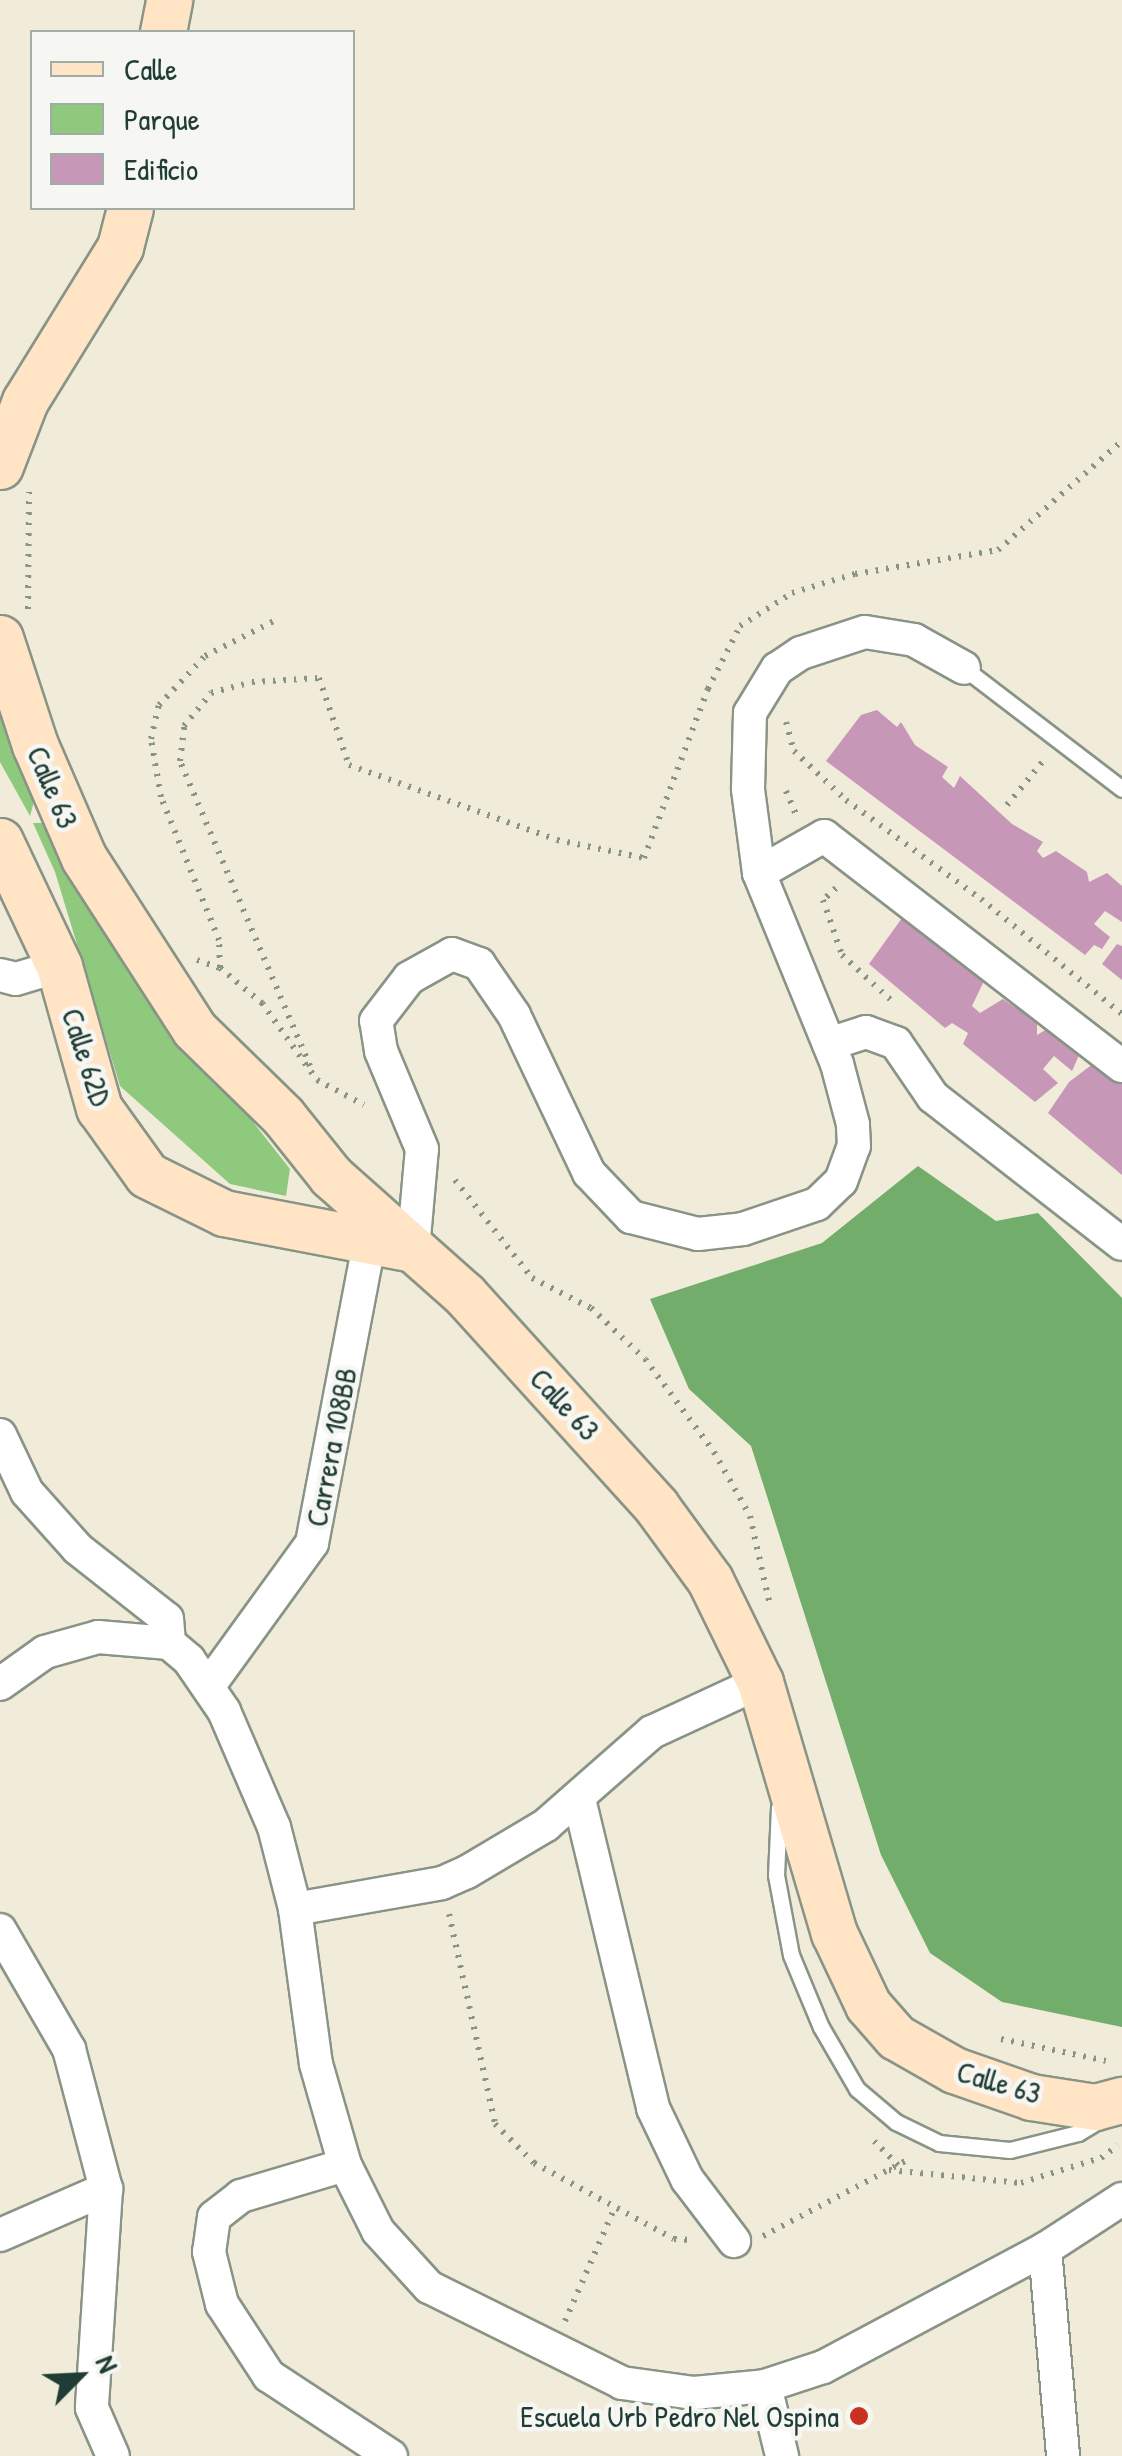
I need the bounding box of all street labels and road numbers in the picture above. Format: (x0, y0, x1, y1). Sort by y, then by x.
street label: Calle 63 (20, 741, 86, 833)
street label: Calle 62D (54, 1004, 120, 1110)
street label: Calle 63 (523, 1361, 607, 1447)
street label: Carrera 108BB (298, 1364, 364, 1530)
street label: Calle 63 (953, 2053, 1045, 2111)

